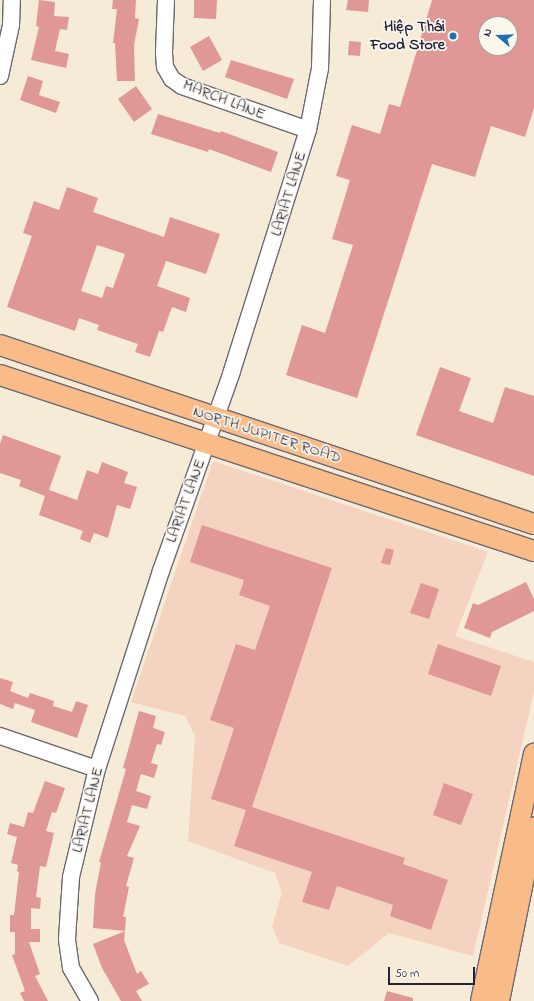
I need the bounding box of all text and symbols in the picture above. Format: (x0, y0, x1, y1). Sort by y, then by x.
north arrow (478, 16, 518, 56)
place label: Hiệp Thái Food Store (370, 17, 445, 55)
text: N (479, 26, 496, 39)
marker: Hiệp Thái Food Store (448, 31, 458, 41)
street label: MARCH LANE (180, 75, 268, 125)
street label: LARIAT LANE (267, 149, 311, 239)
street label: NORTH JUPITER ROAD (191, 402, 343, 468)
street label: LARIAT LANE (162, 457, 210, 545)
street label: LARIAT LANE (68, 765, 108, 855)
scale bar (390, 959, 477, 985)
text: 50 m (395, 965, 419, 983)

